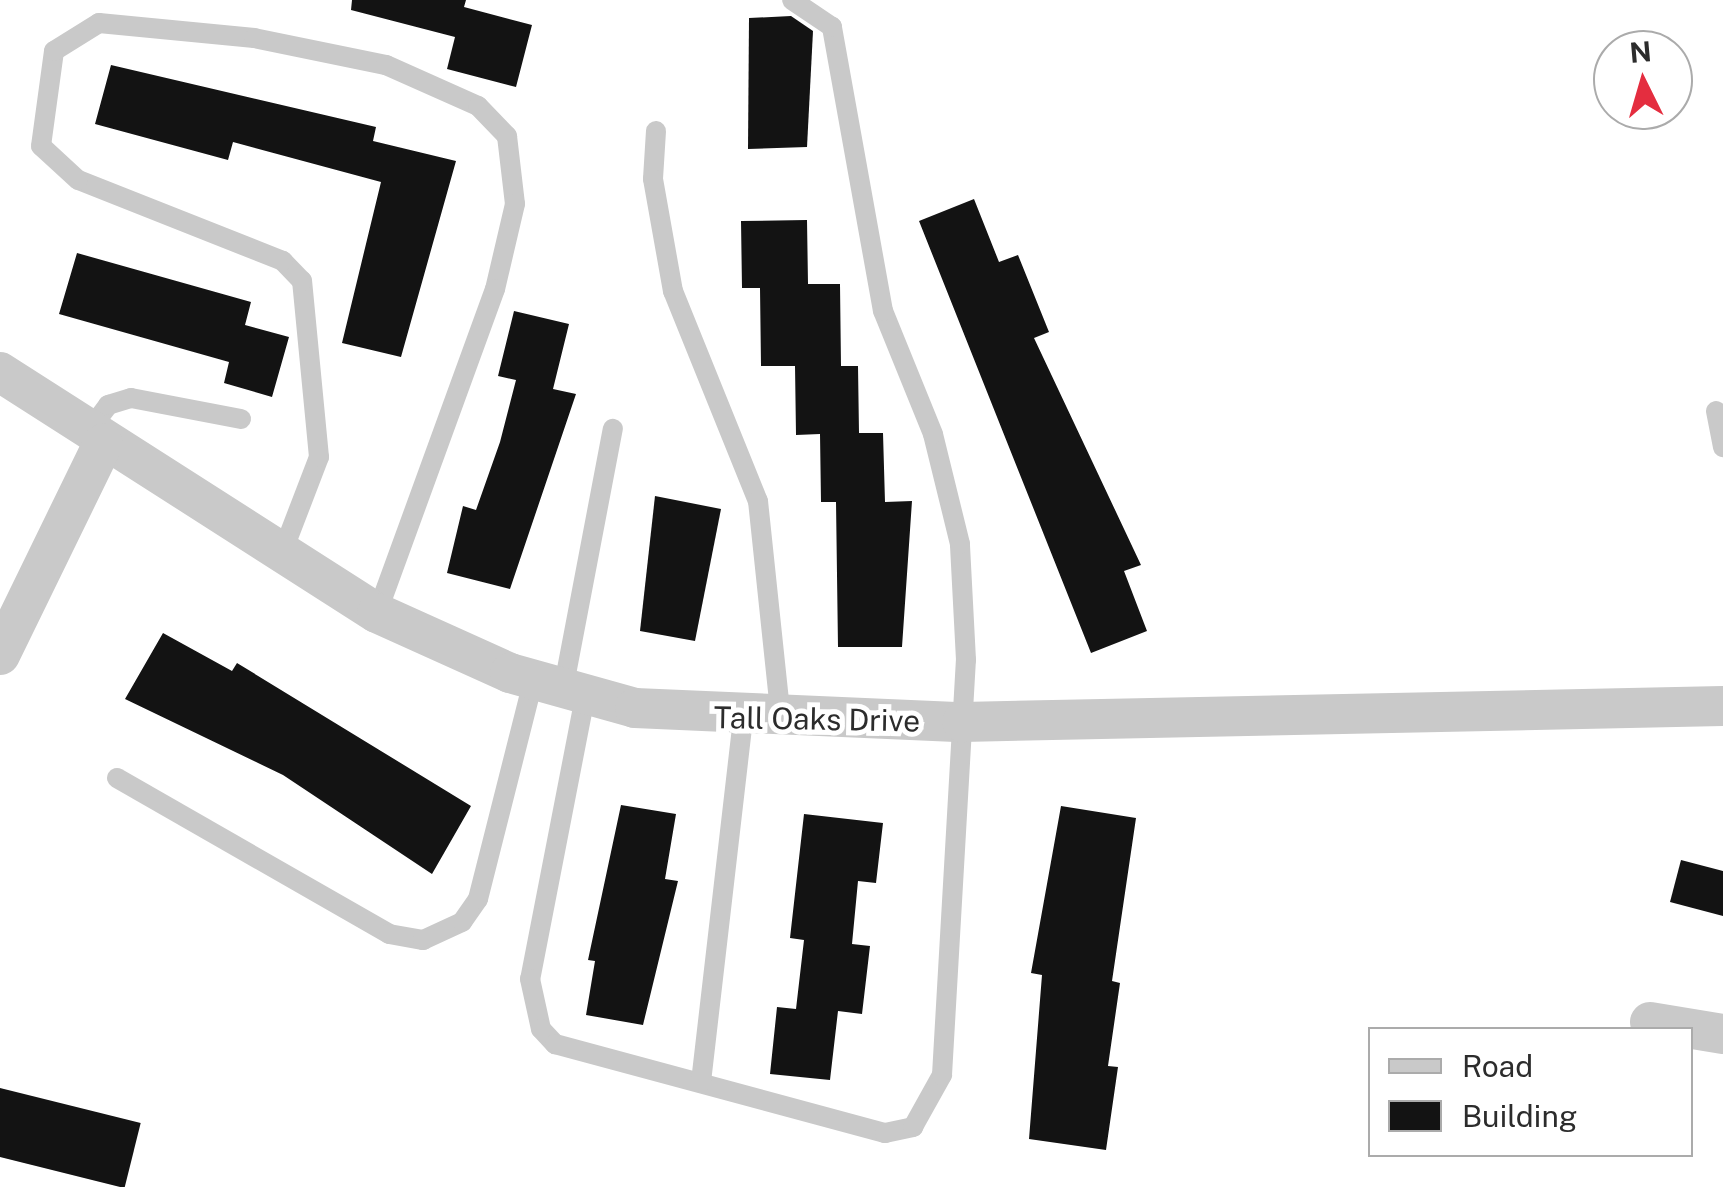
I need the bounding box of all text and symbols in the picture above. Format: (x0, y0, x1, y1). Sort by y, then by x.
north arrow (1593, 30, 1693, 130)
text: N (1628, 34, 1653, 69)
street label: Tall Oaks Drive (713, 699, 921, 739)
legend (1368, 1027, 1693, 1157)
text: Road (1462, 1048, 1533, 1084)
text: Building (1462, 1098, 1577, 1134)

